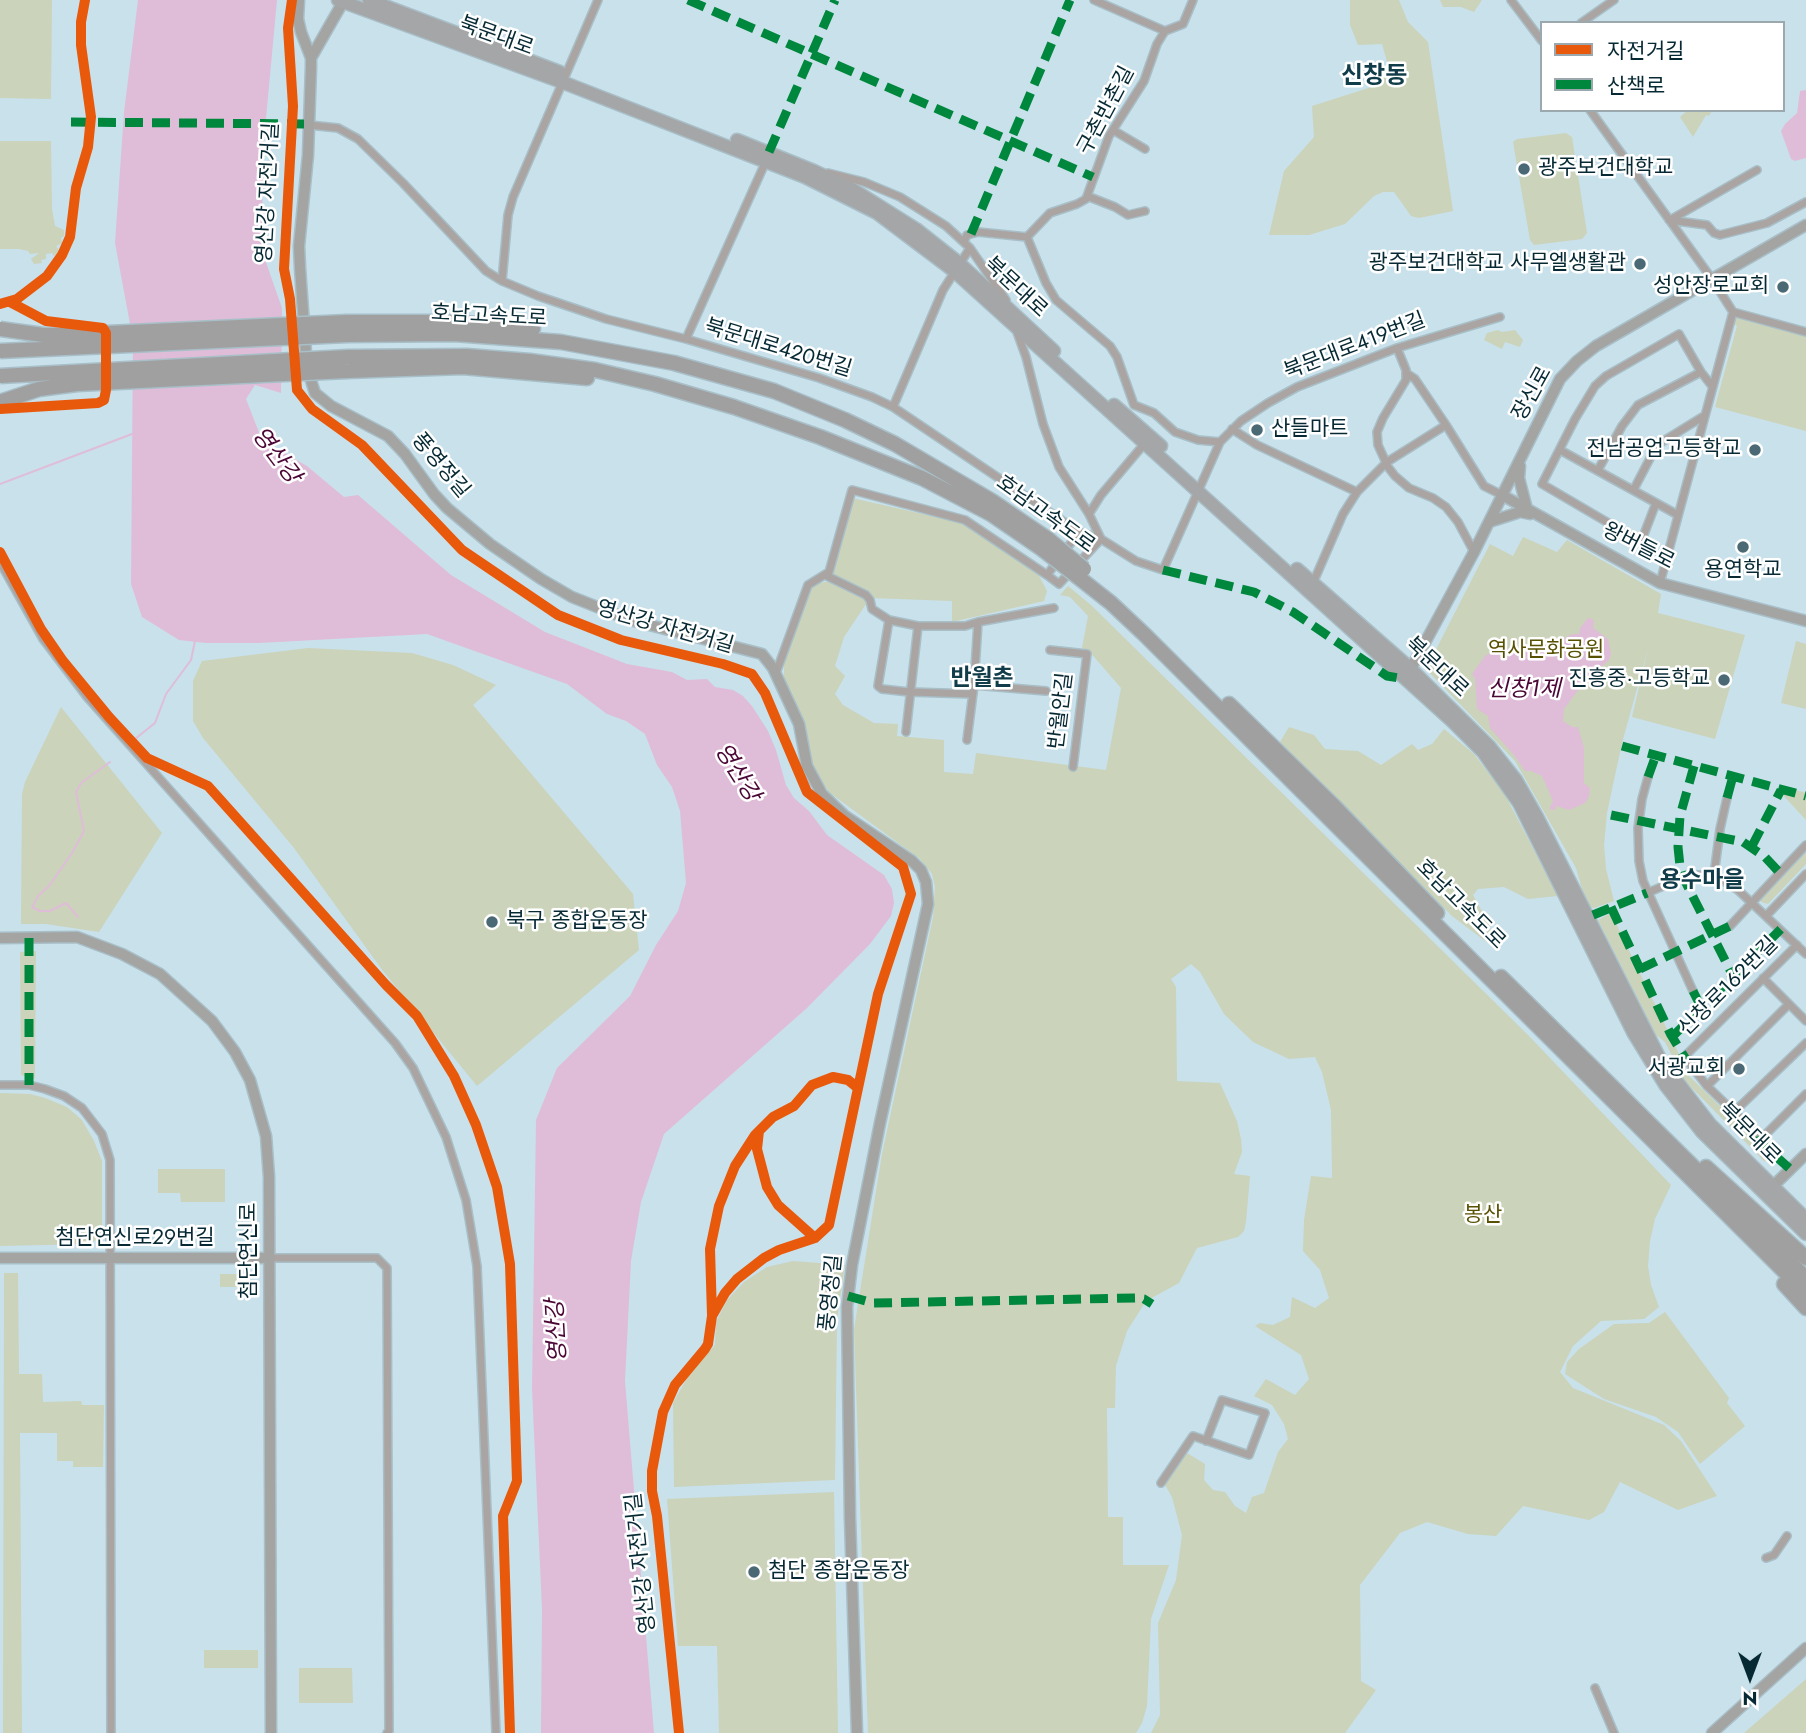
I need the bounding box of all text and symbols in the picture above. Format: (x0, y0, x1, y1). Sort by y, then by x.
street label: 북문대로 (455, 12, 537, 62)
legend (1540, 21, 1785, 112)
text: 자전거길 (1607, 36, 1684, 66)
street label: 구촌반촌길 (1073, 62, 1141, 160)
district label: 신창동 (1341, 63, 1407, 91)
text: 산책로 (1607, 71, 1665, 101)
street label: 영산강 자전거길 (253, 122, 285, 264)
place label: 광주보건대학교 (1538, 156, 1673, 182)
marker: 광주보건대학교 (1516, 161, 1532, 177)
place label: 광주보건대학교 사무엘생활관 (1369, 251, 1626, 277)
street label: 북문대로 (978, 252, 1052, 324)
marker: 광주보건대학교 사무엘생활관 (1632, 256, 1648, 272)
place label: 성안장로교회 (1653, 274, 1769, 300)
marker: 성안장로교회 (1775, 279, 1791, 295)
street label: 호남고속도로 (430, 301, 548, 333)
street label: 북문대로419번길 (1281, 308, 1429, 386)
street label: 북문대로420번길 (701, 315, 855, 383)
street label: 장신로 (1508, 363, 1558, 425)
place label: 산들마트 (1271, 417, 1348, 443)
water label: 영산강 (245, 422, 305, 490)
marker: 산들마트 (1249, 422, 1265, 438)
street label: 풍영정길 (406, 428, 474, 504)
place label: 전남공업고등학교 (1586, 437, 1741, 463)
marker: 전남공업고등학교 (1747, 442, 1763, 458)
street label: 호남고속도로 (991, 471, 1099, 559)
street label: 왕버들로 (1598, 518, 1678, 576)
marker: 용연학교 (1735, 539, 1751, 555)
place label: 용연학교 (1704, 558, 1782, 584)
street label: 영산강 자전거길 (593, 596, 737, 660)
street label: 북문대로 (1399, 632, 1473, 704)
park label: 역사문화공원 (1488, 638, 1604, 664)
district label: 반월촌 (950, 665, 1014, 693)
place label: 진흥중·고등학교 (1568, 667, 1710, 693)
street label: 반월안길 (1045, 671, 1079, 751)
marker: 진흥중·고등학교 (1716, 672, 1732, 688)
water label: 신창1제 (1487, 676, 1561, 704)
water label: 영산강 (707, 739, 765, 807)
street label: 호남고속도로 (1410, 855, 1510, 955)
district label: 용수마을 (1660, 867, 1744, 895)
place label: 북구 종합운동장 (506, 909, 648, 935)
marker: 북구 종합운동장 (484, 914, 500, 930)
street label: 신창로162번길 (1674, 932, 1784, 1042)
place label: 서광교회 (1648, 1056, 1725, 1082)
marker: 서광교회 (1731, 1061, 1747, 1077)
street label: 북문대로 (1713, 1098, 1785, 1170)
street label: 첨단연신로 (237, 1203, 263, 1299)
park label: 봉산 (1464, 1203, 1502, 1229)
street label: 첨단연신로29번길 (55, 1226, 215, 1252)
street label: 풍영정길 (815, 1253, 849, 1333)
water label: 영산강 (543, 1299, 573, 1363)
street label: 영산강 자전거길 (622, 1491, 662, 1635)
place label: 첨단 종합운동장 (768, 1559, 910, 1585)
marker: 첨단 종합운동장 (746, 1564, 762, 1580)
north arrow (1715, 1642, 1785, 1712)
text: N (1742, 1685, 1758, 1712)

